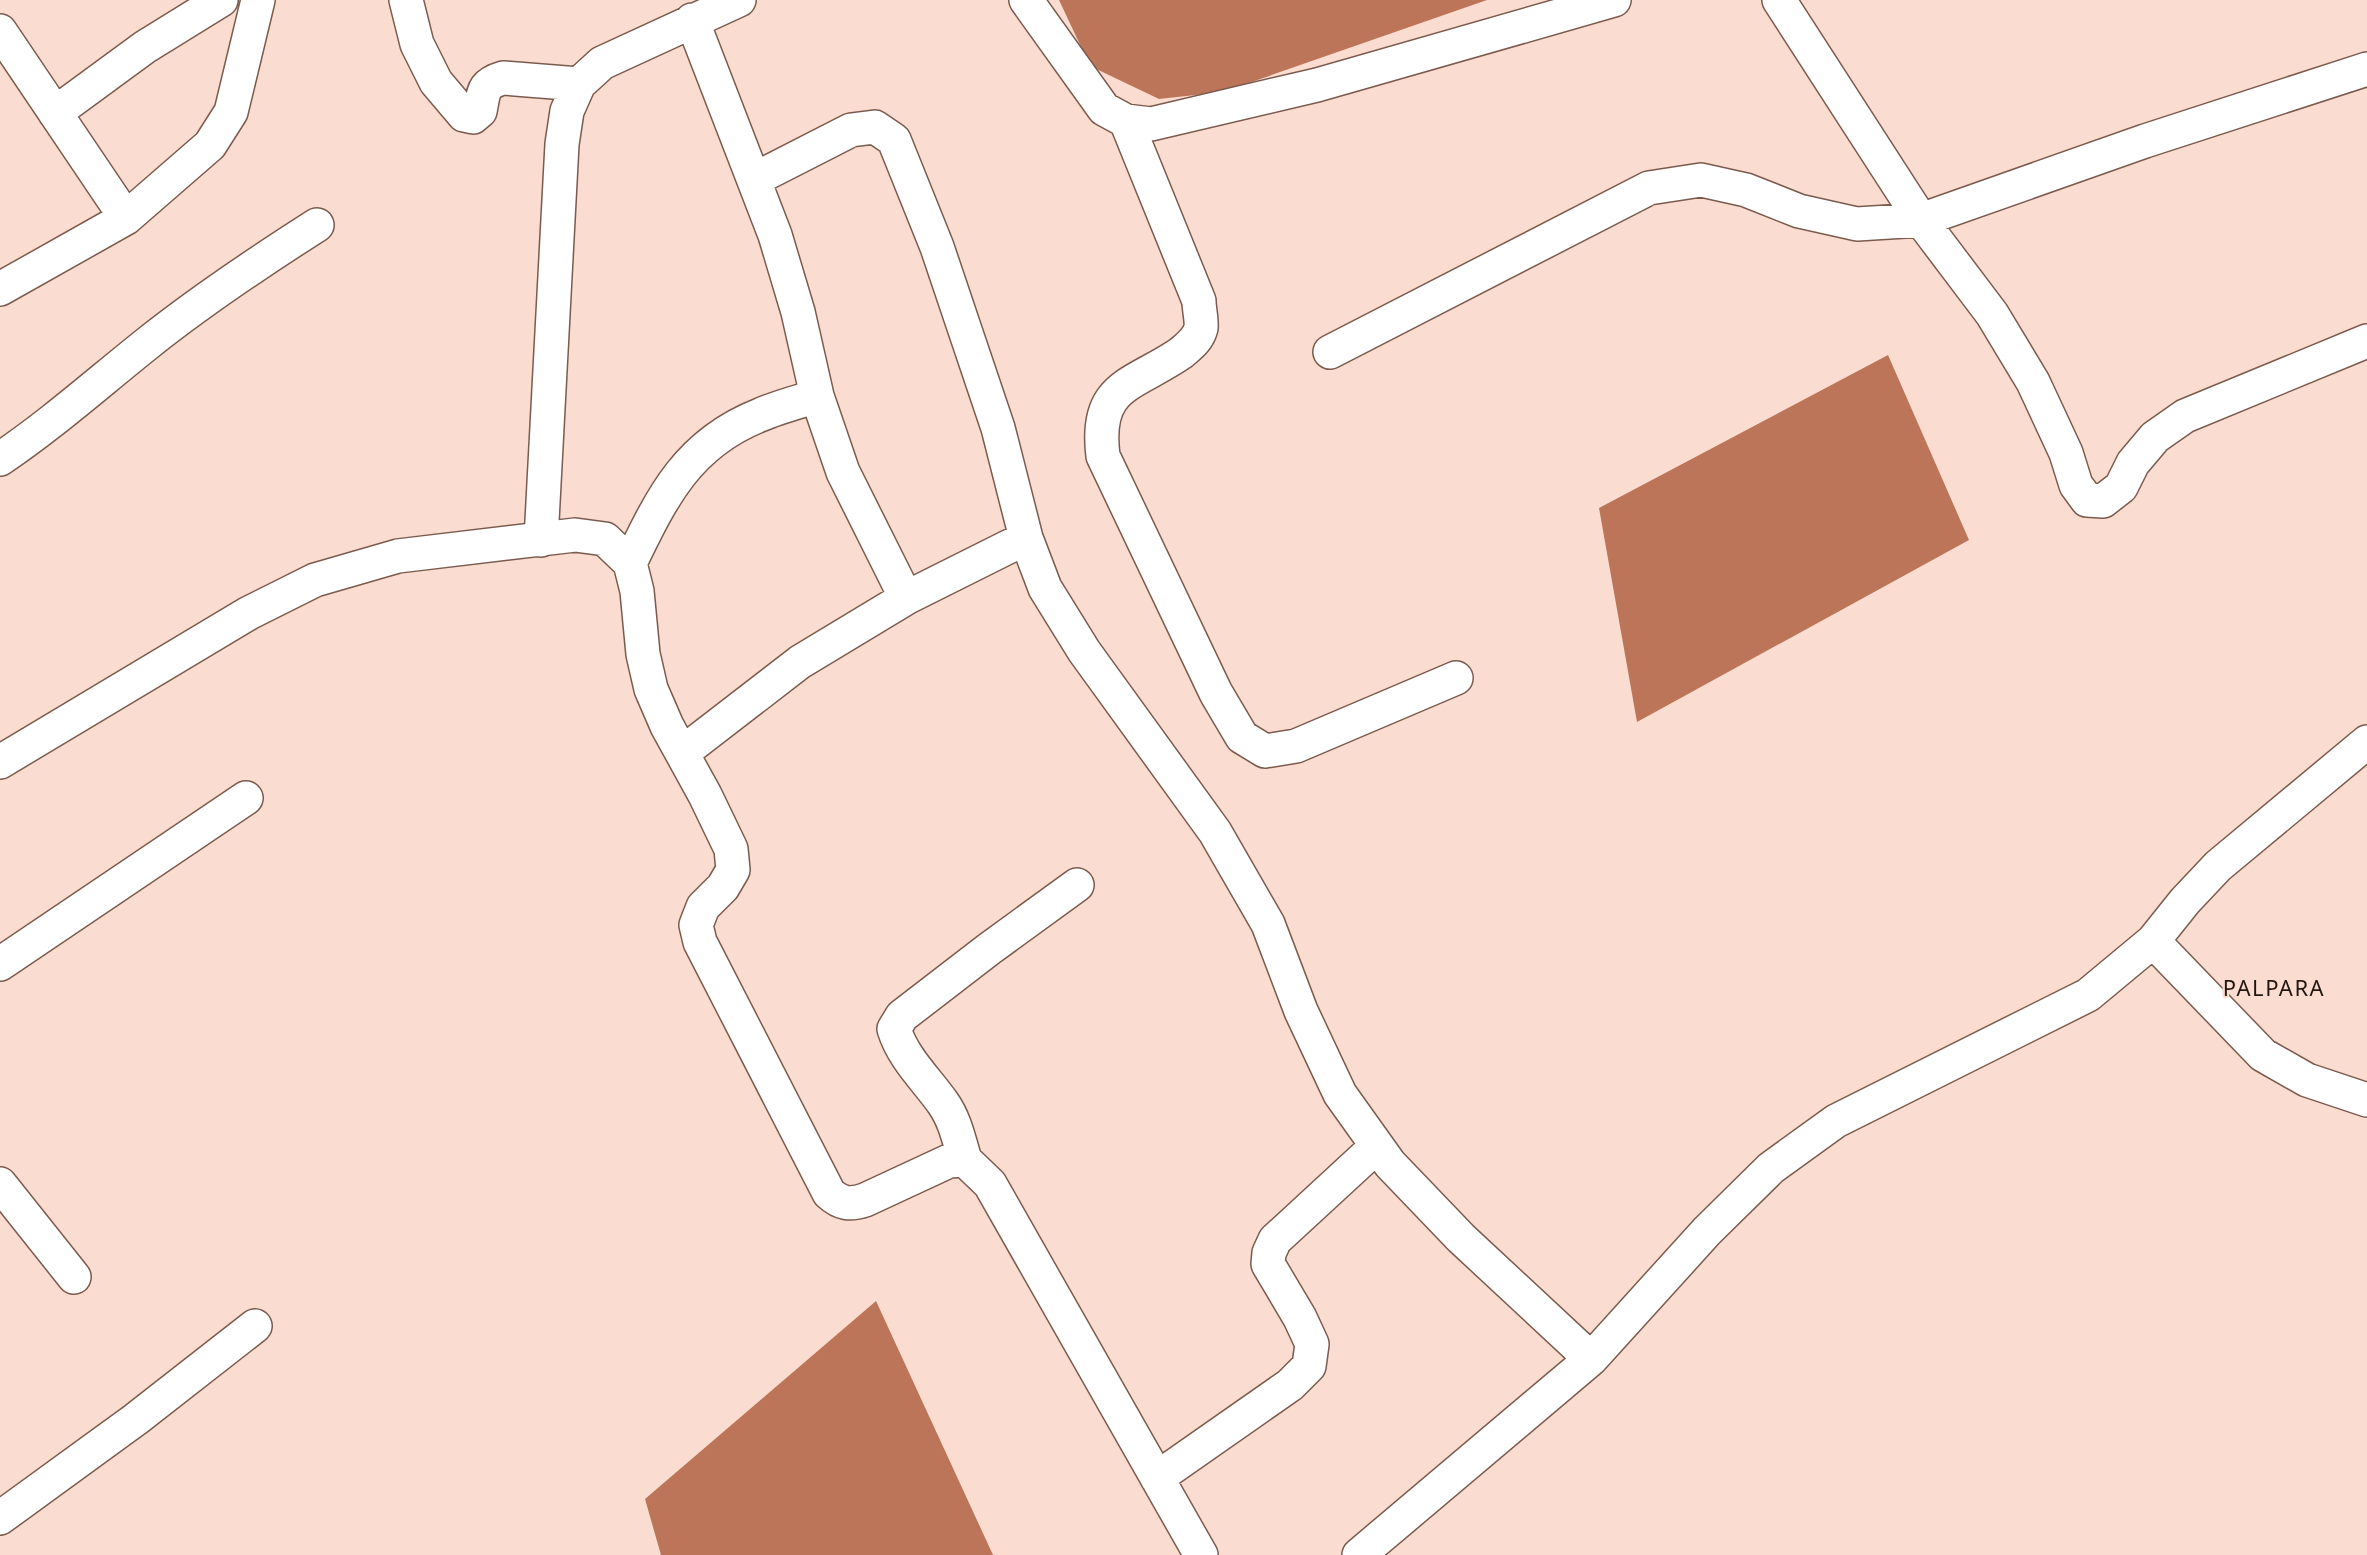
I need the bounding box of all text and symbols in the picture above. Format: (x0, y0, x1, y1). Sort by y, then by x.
district label: PALPARA (2223, 972, 2325, 1002)

